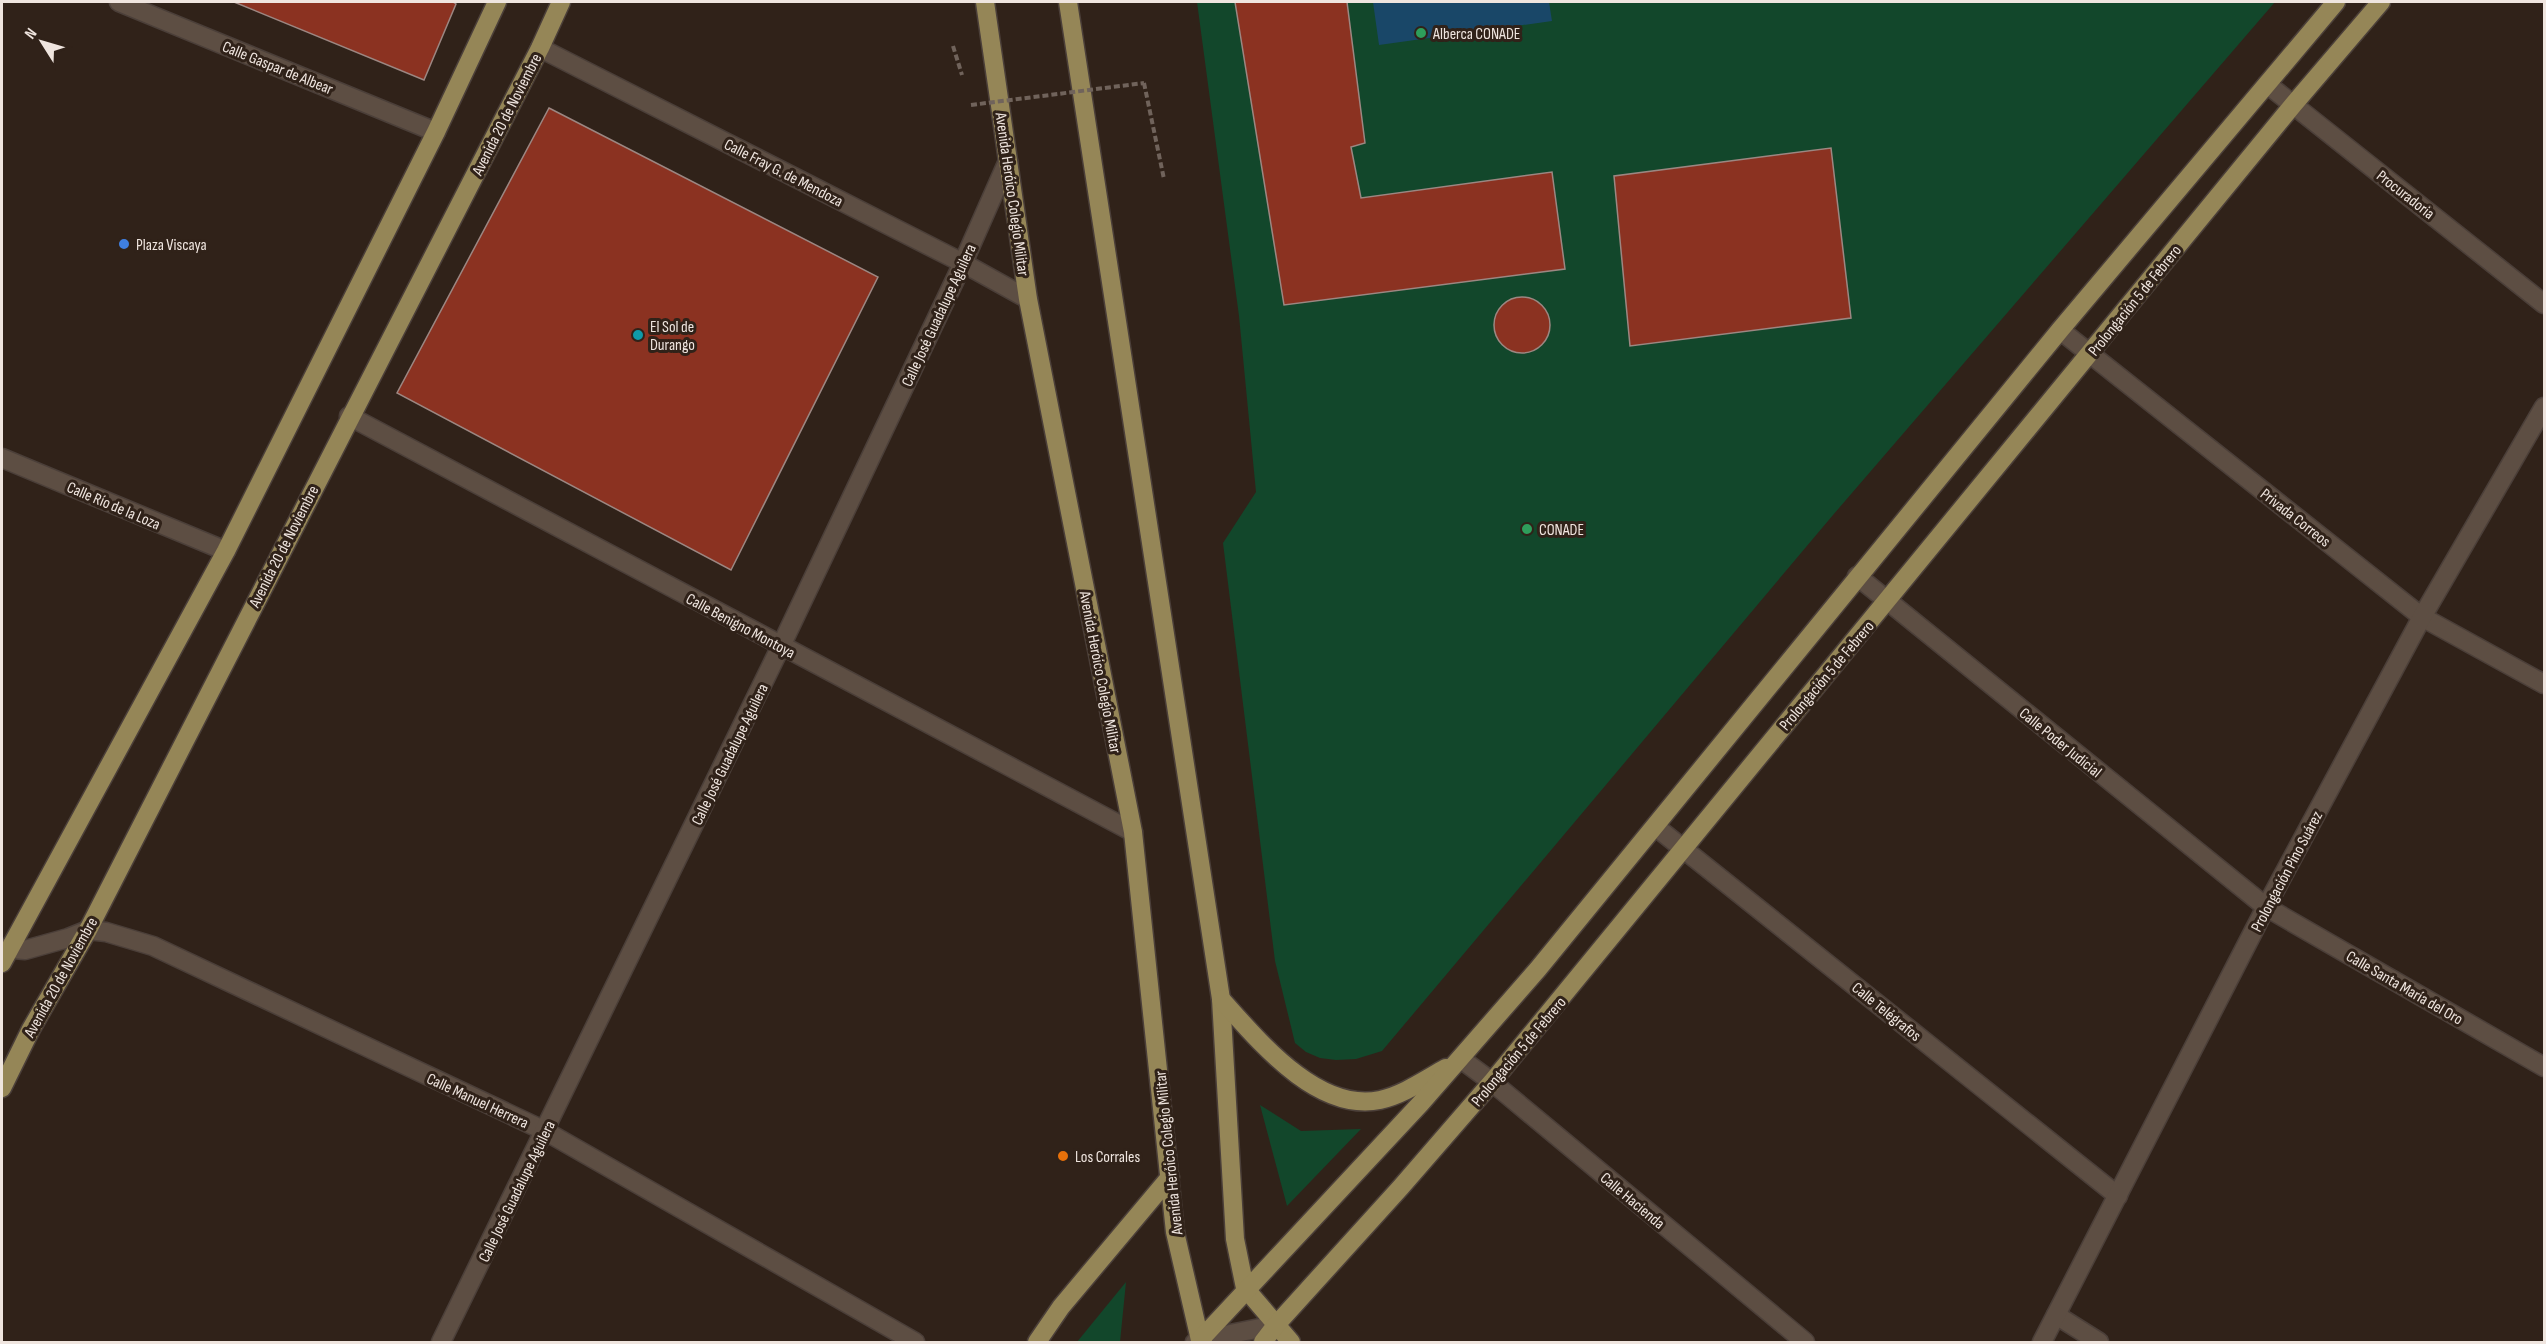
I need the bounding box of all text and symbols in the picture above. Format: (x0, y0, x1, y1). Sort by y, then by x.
north arrow (12, 12, 72, 72)
text: N (21, 25, 41, 43)
place label: Alberca CONADE (1432, 25, 1520, 44)
marker: Alberca CONADE (1414, 26, 1428, 40)
street label: Calle Gaspar de Albear (219, 38, 336, 99)
street label: Avenida 20 de Noviembre (468, 51, 546, 180)
street label: Avenida Heróico Colegio Militar (990, 110, 1032, 278)
street label: Calle Fray G. de Mendoza (721, 135, 846, 212)
street label: Procuradoria (2372, 167, 2438, 224)
place label: Plaza Viscaya (136, 236, 207, 255)
marker: Plaza Viscaya (117, 237, 131, 251)
street label: Calle José Guadalupe Aguilera (898, 241, 981, 390)
street label: Prolongación 5 de Febrero (2085, 242, 2186, 360)
place label: El Sol de Durango (650, 318, 695, 355)
marker: El Sol de Durango (631, 328, 645, 342)
street label: Calle Río de la Loza (64, 478, 163, 535)
street label: Avenida 20 de Noviembre (245, 483, 323, 612)
street label: Privada Correos (2256, 485, 2334, 552)
place label: CONADE (1539, 521, 1584, 540)
marker: CONADE (1520, 522, 1534, 536)
street label: Avenida Heróico Colegio Militar (1074, 589, 1125, 755)
street label: Calle Benigno Montoya (682, 590, 798, 663)
street label: Prolongación 5 de Febrero (1776, 617, 1879, 735)
street label: Calle José Guadalupe Aguilera (688, 681, 773, 829)
street label: Calle Poder Judicial (2015, 704, 2105, 782)
street label: Prolongación Pino Suárez (2248, 808, 2327, 935)
street label: Avenida 20 de Noviembre (20, 914, 102, 1042)
street label: Calle Santa María del Oro (2343, 947, 2466, 1029)
street label: Calle Telégrafos (1848, 979, 1925, 1046)
street label: Prolongación 5 de Febrero (1468, 993, 1571, 1111)
street label: Calle Manuel Herrera (423, 1069, 531, 1133)
street label: Avenida Heróico Colegio Militar (1151, 1069, 1188, 1237)
street label: Calle José Guadalupe Aguilera (475, 1118, 560, 1266)
place label: Los Corrales (1075, 1148, 1140, 1167)
marker: Los Corrales (1056, 1149, 1070, 1163)
street label: Calle Hacienda (1596, 1169, 1668, 1234)

